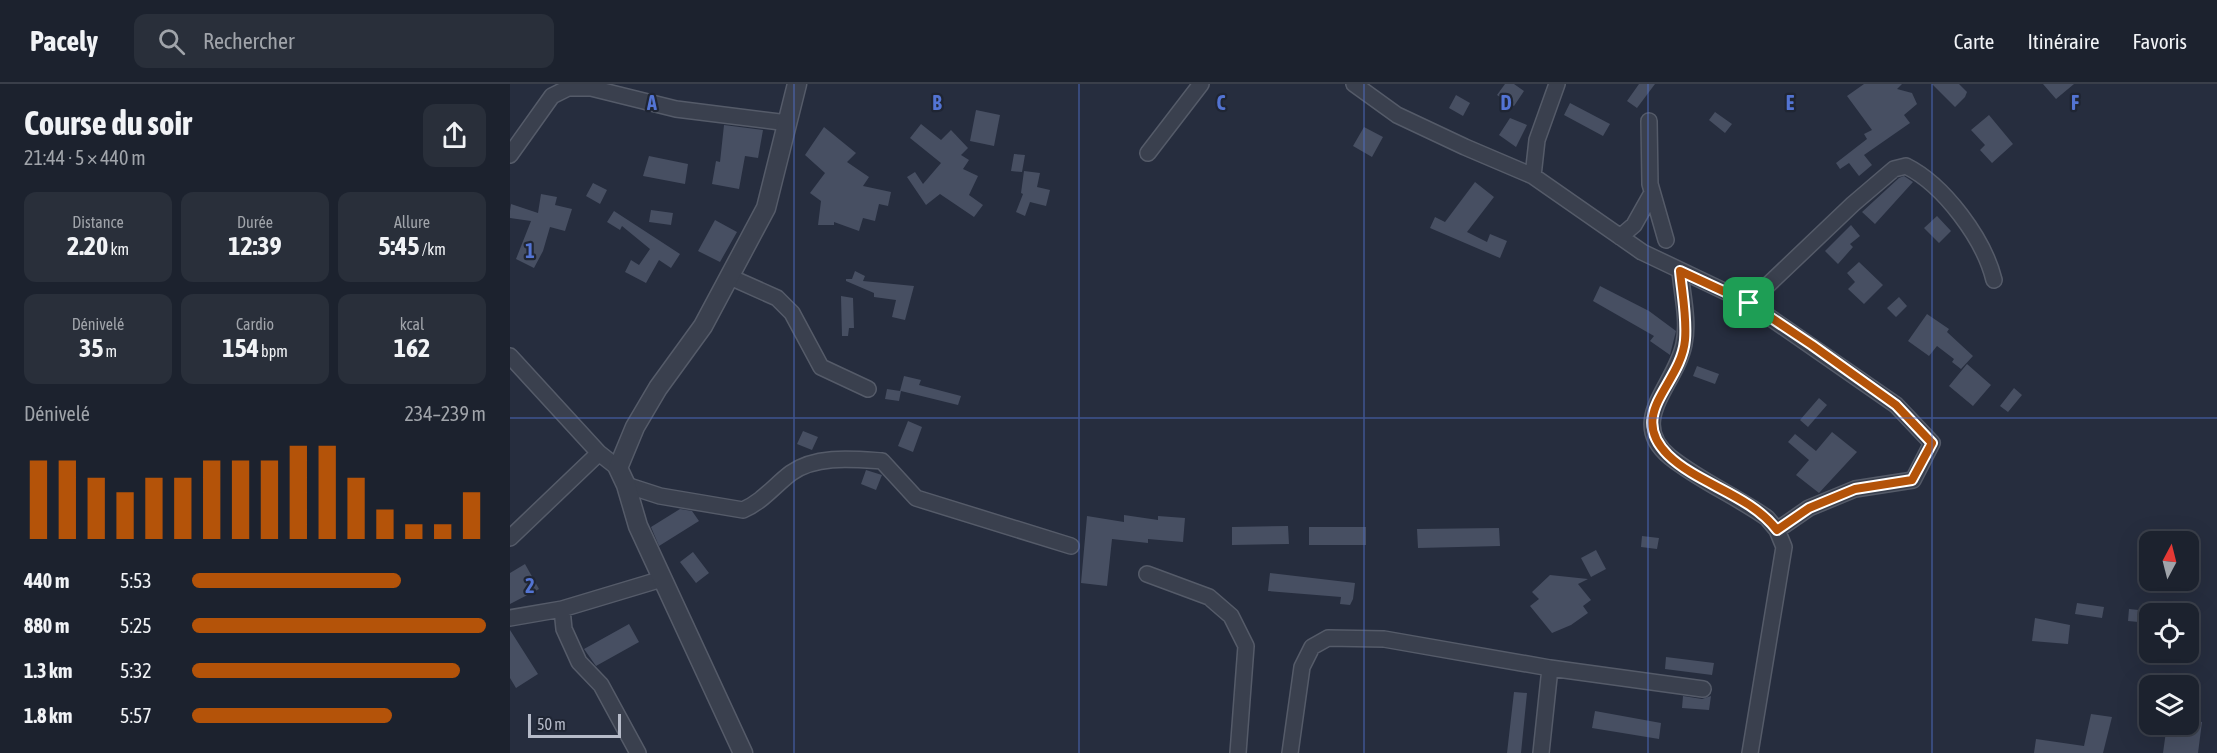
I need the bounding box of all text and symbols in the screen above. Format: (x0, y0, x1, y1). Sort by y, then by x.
search box (134, 14, 554, 68)
text: Pacely (30, 25, 98, 57)
icon: search (155, 25, 188, 58)
text: Rechercher (203, 28, 294, 54)
text: Carte (1954, 29, 1994, 53)
text: Itinéraire (2027, 29, 2099, 53)
text: Favoris (2132, 29, 2187, 53)
text: A (646, 91, 657, 114)
text: B (932, 91, 942, 114)
text: C (1217, 91, 1226, 114)
text: D (1500, 91, 1512, 114)
text: E (1786, 91, 1795, 114)
text: F (2071, 91, 2079, 114)
text: Course du soir (24, 104, 192, 142)
button: share (423, 104, 486, 167)
text: 21:44 · 5 × 440 m (24, 146, 146, 169)
text: Distance (72, 213, 124, 231)
text: Durée (237, 213, 273, 231)
text: Allure (394, 213, 430, 231)
text: 2.20 (67, 231, 108, 261)
text: 12:39 (228, 231, 282, 261)
text: 5:45 (378, 231, 420, 261)
text: 1 (525, 239, 535, 262)
text: km (108, 240, 129, 258)
text: /km (420, 240, 446, 258)
pin (1723, 277, 1774, 328)
icon: arrive (1732, 286, 1765, 319)
text: Dénivelé (72, 315, 124, 333)
text: Cardio (236, 315, 274, 333)
text: kcal (400, 315, 424, 333)
text: 35 (79, 333, 103, 363)
text: 154 (222, 333, 259, 363)
text: 162 (394, 333, 430, 363)
text: m (103, 342, 117, 360)
text: bpm (259, 342, 288, 360)
text: Dénivelé (24, 402, 90, 425)
text: 234–239 m (404, 402, 486, 425)
north arrow (2139, 531, 2199, 591)
map controls (2139, 531, 2199, 735)
text: 440 m (24, 569, 69, 592)
text: 5:53 (120, 569, 152, 592)
text: 2 (525, 574, 535, 597)
button: locate (2139, 603, 2199, 663)
text: 880 m (24, 614, 69, 637)
text: 5:25 (120, 614, 152, 637)
text: 1.3 km (24, 659, 72, 682)
text: 5:32 (120, 659, 152, 682)
button: layers (2139, 675, 2199, 735)
text: 1.8 km (24, 704, 72, 727)
text: 5:57 (120, 704, 152, 727)
scale bar (528, 711, 621, 738)
text: 50 m (537, 715, 566, 733)

